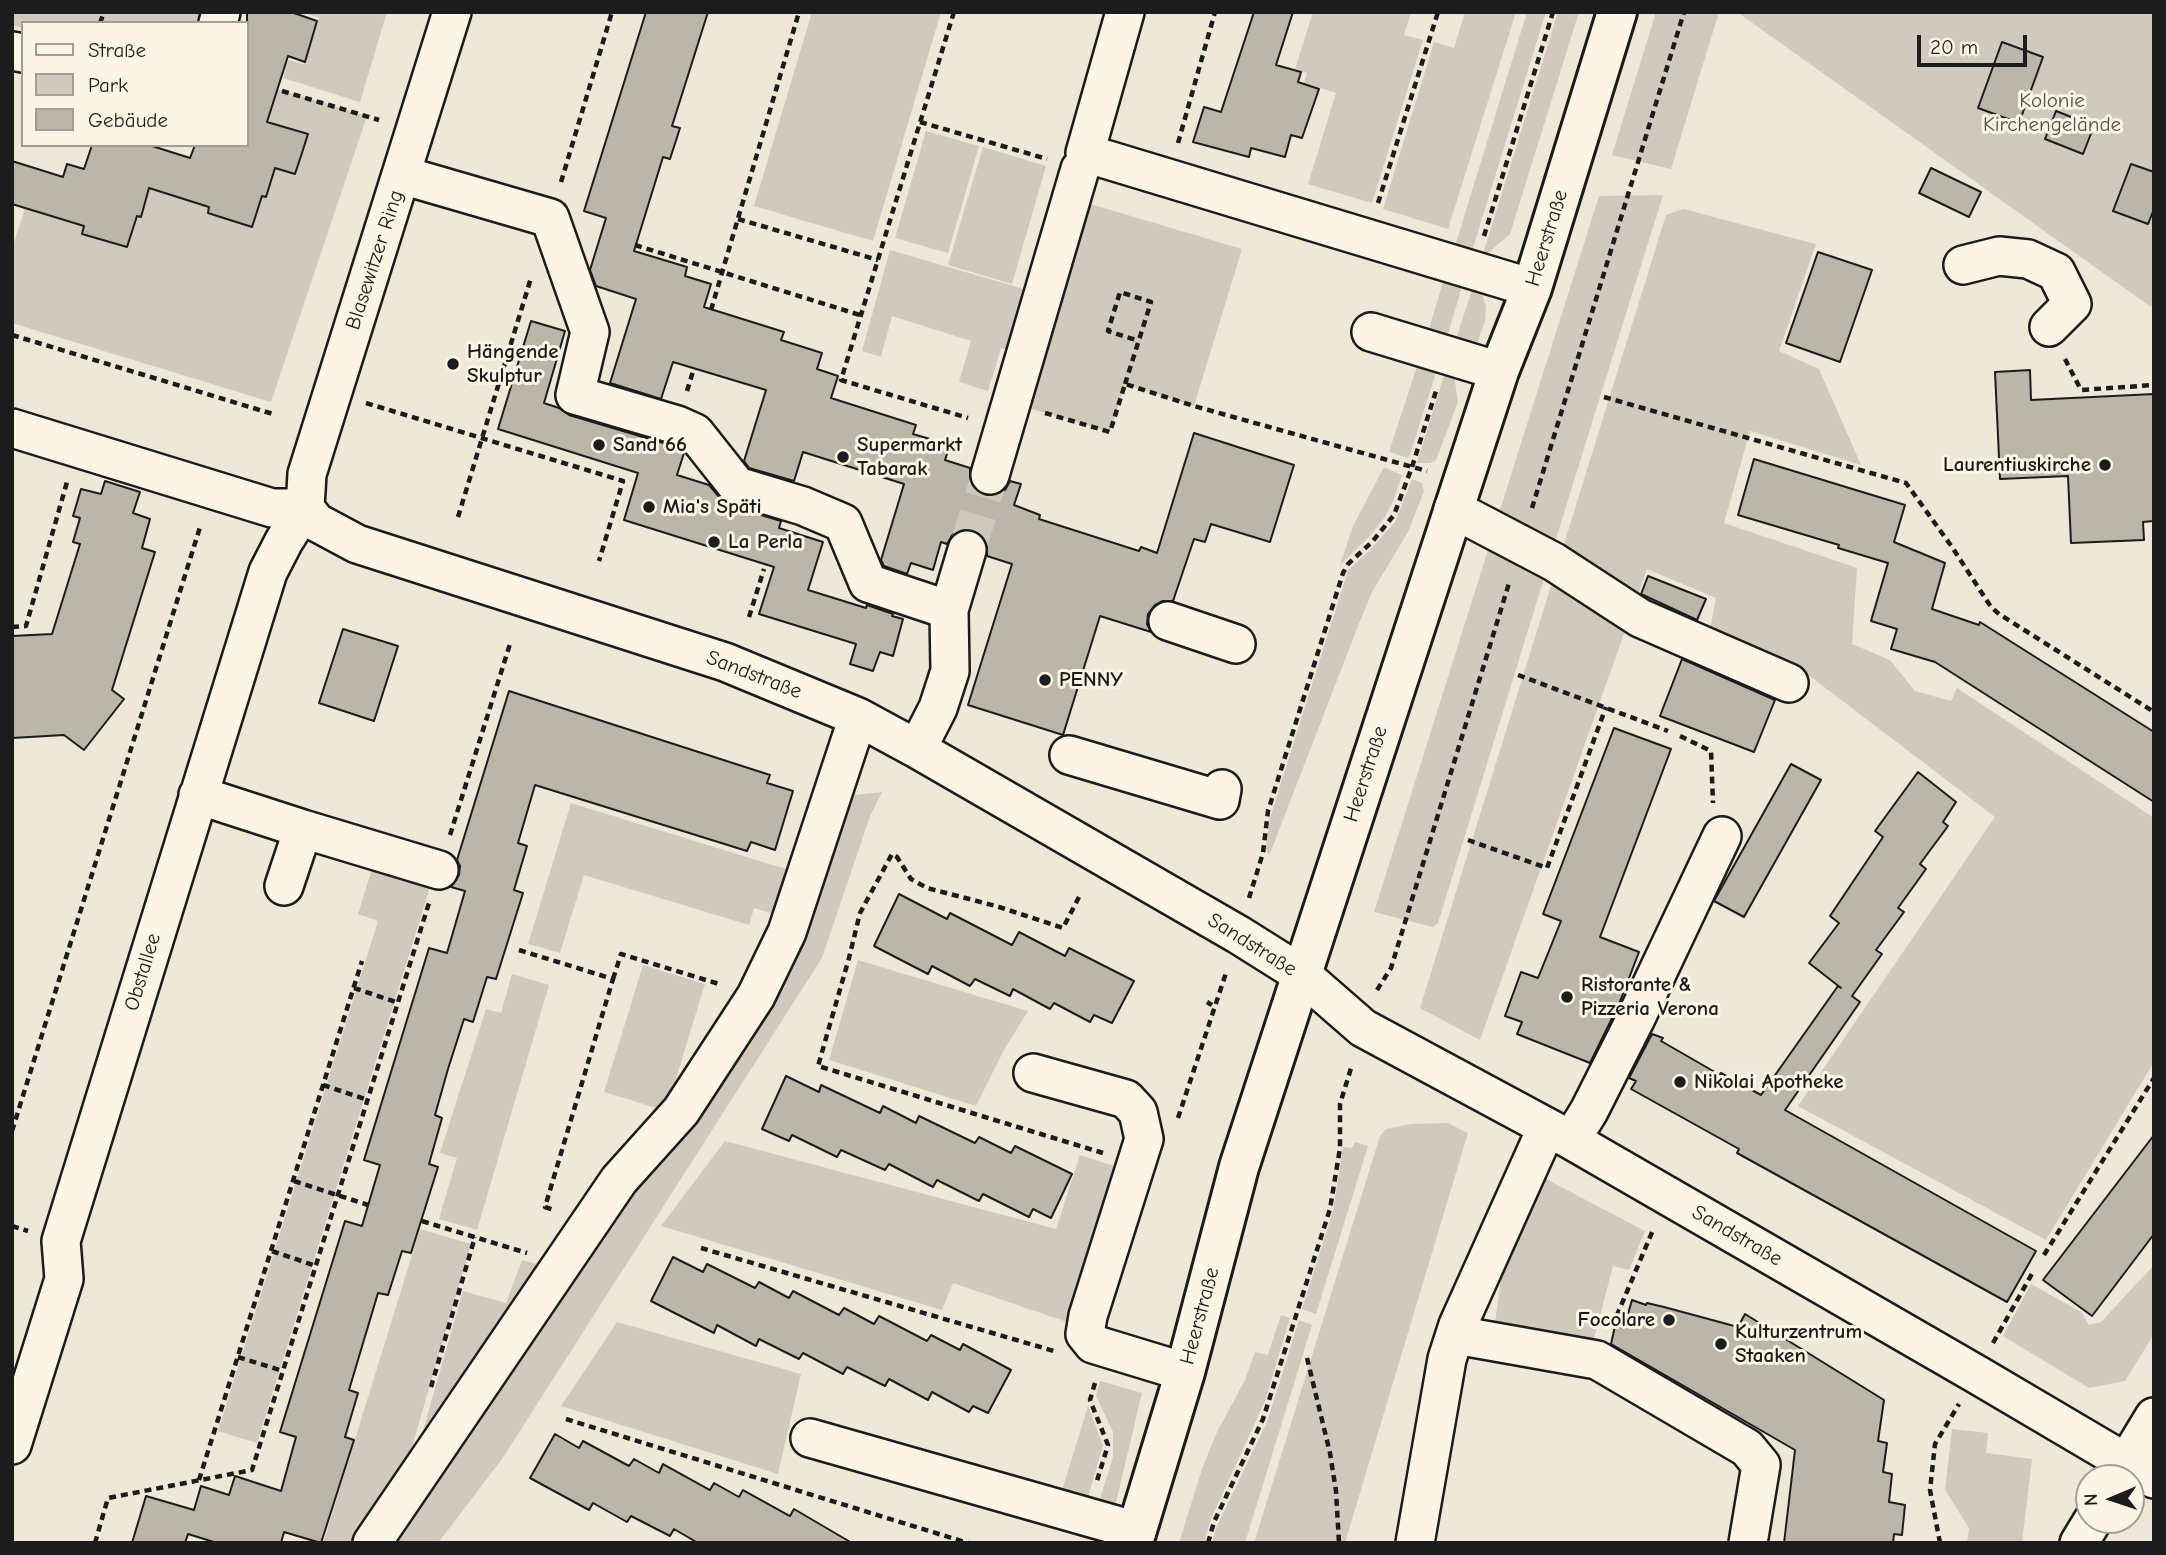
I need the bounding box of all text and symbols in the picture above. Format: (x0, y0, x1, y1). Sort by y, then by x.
legend (21, 21, 248, 147)
scale bar (1921, 21, 2031, 65)
text: 20 m (1930, 35, 1978, 59)
text: Straße (88, 38, 146, 62)
text: Park (88, 73, 128, 97)
park label: Kolonie Kirchengelände (1983, 88, 2121, 138)
text: Gebäude (88, 108, 168, 132)
street label: Blasewitzer Ring (341, 187, 409, 333)
street label: Heerstraße (1520, 187, 1574, 289)
place label: Hängende Skulptur (467, 339, 559, 389)
marker: Hängende Skulptur (445, 356, 461, 372)
place label: Sand 66 (613, 432, 687, 458)
place label: Supermarkt Tabarak (857, 432, 962, 482)
marker: Sand 66 (591, 437, 607, 453)
marker: Supermarkt Tabarak (835, 449, 851, 465)
place label: Laurentiuskirche (1943, 452, 2091, 478)
marker: Laurentiuskirche (2097, 457, 2113, 473)
place label: Mia's Späti (663, 494, 761, 520)
marker: Mia's Späti (641, 499, 657, 515)
place label: La Perla (728, 529, 803, 555)
marker: La Perla (706, 534, 722, 550)
street label: Sandstraße (703, 645, 805, 705)
place label: PENNY (1059, 667, 1123, 693)
marker: PENNY (1037, 672, 1053, 688)
street label: Heerstraße (1339, 723, 1393, 825)
street label: Sandstraße (1203, 908, 1301, 982)
street label: Obstallee (119, 930, 167, 1014)
place label: Ristorante & Pizzeria Verona (1581, 972, 1719, 1022)
marker: Ristorante & Pizzeria Verona (1559, 989, 1575, 1005)
place label: Nikolai Apotheke (1694, 1069, 1844, 1095)
marker: Nikolai Apotheke (1672, 1074, 1688, 1090)
street label: Sandstraße (1687, 1200, 1787, 1272)
street label: Heerstraße (1175, 1265, 1225, 1367)
place label: Focolare (1577, 1307, 1655, 1333)
marker: Focolare (1661, 1312, 1677, 1328)
place label: Kulturzentrum Staaken (1735, 1319, 1862, 1369)
marker: Kulturzentrum Staaken (1713, 1336, 1729, 1352)
north arrow (2075, 1464, 2145, 1534)
text: N (2080, 1493, 2102, 1506)

